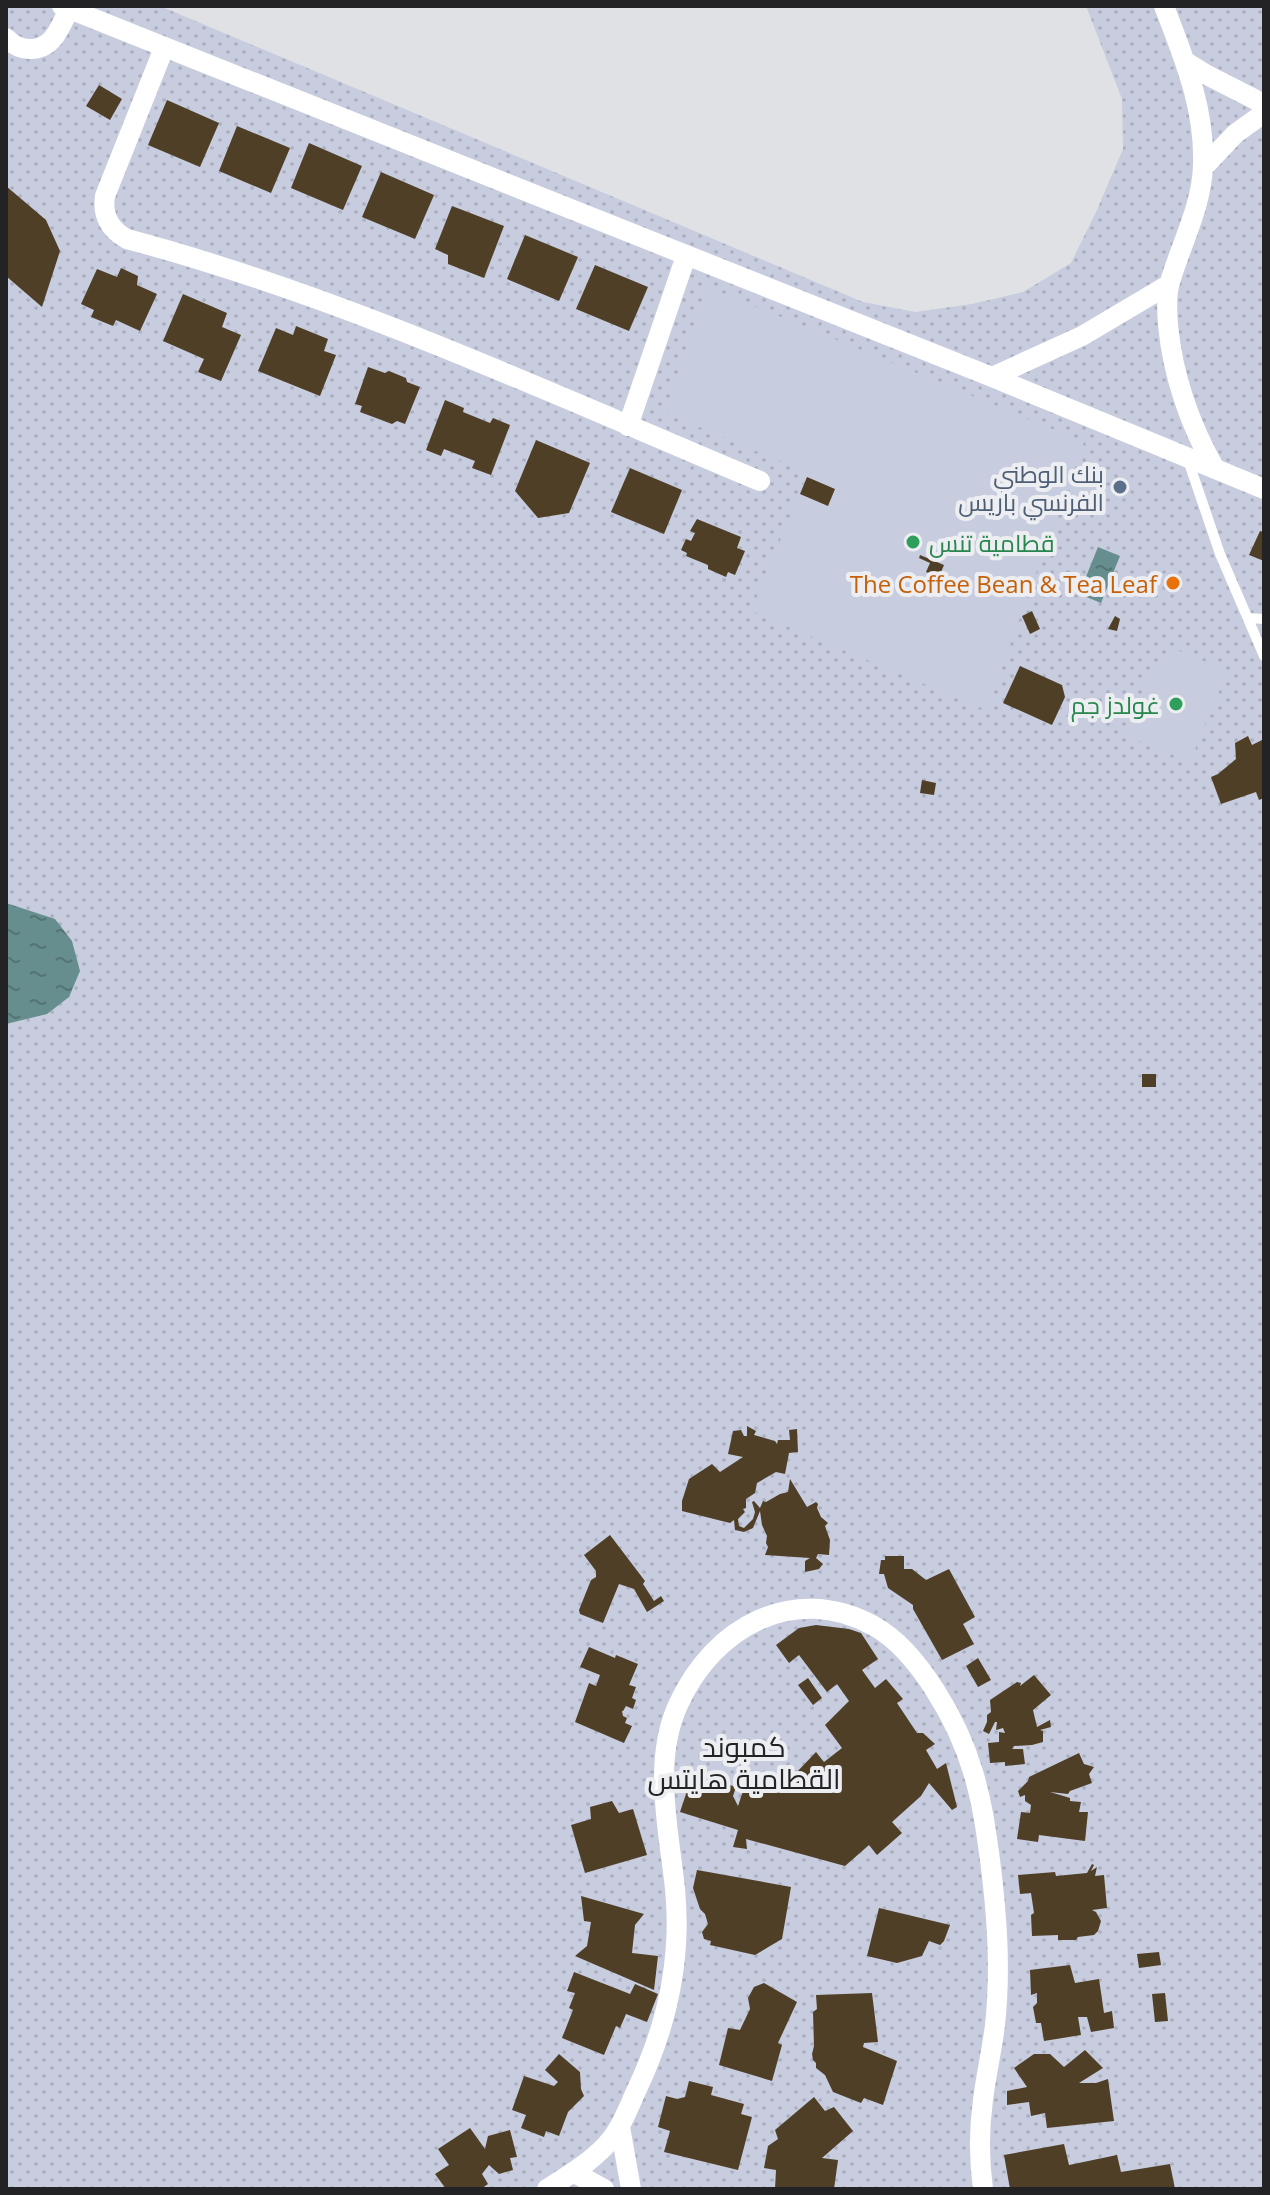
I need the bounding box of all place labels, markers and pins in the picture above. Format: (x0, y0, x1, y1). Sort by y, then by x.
place label: بنك الوطني الفرنسي باريس (958, 457, 1104, 521)
marker: بنك الوطني الفرنسي باريس (1111, 478, 1129, 496)
place label: قطامية تنس (929, 526, 1055, 559)
marker: قطامية تنس (904, 533, 922, 551)
place label: The Coffee Bean & Tea Leaf (850, 567, 1159, 600)
marker: The Coffee Bean & Tea Leaf (1164, 574, 1182, 592)
place label: غولدز جم (1071, 688, 1160, 722)
marker: غولدز جم (1167, 695, 1185, 713)

